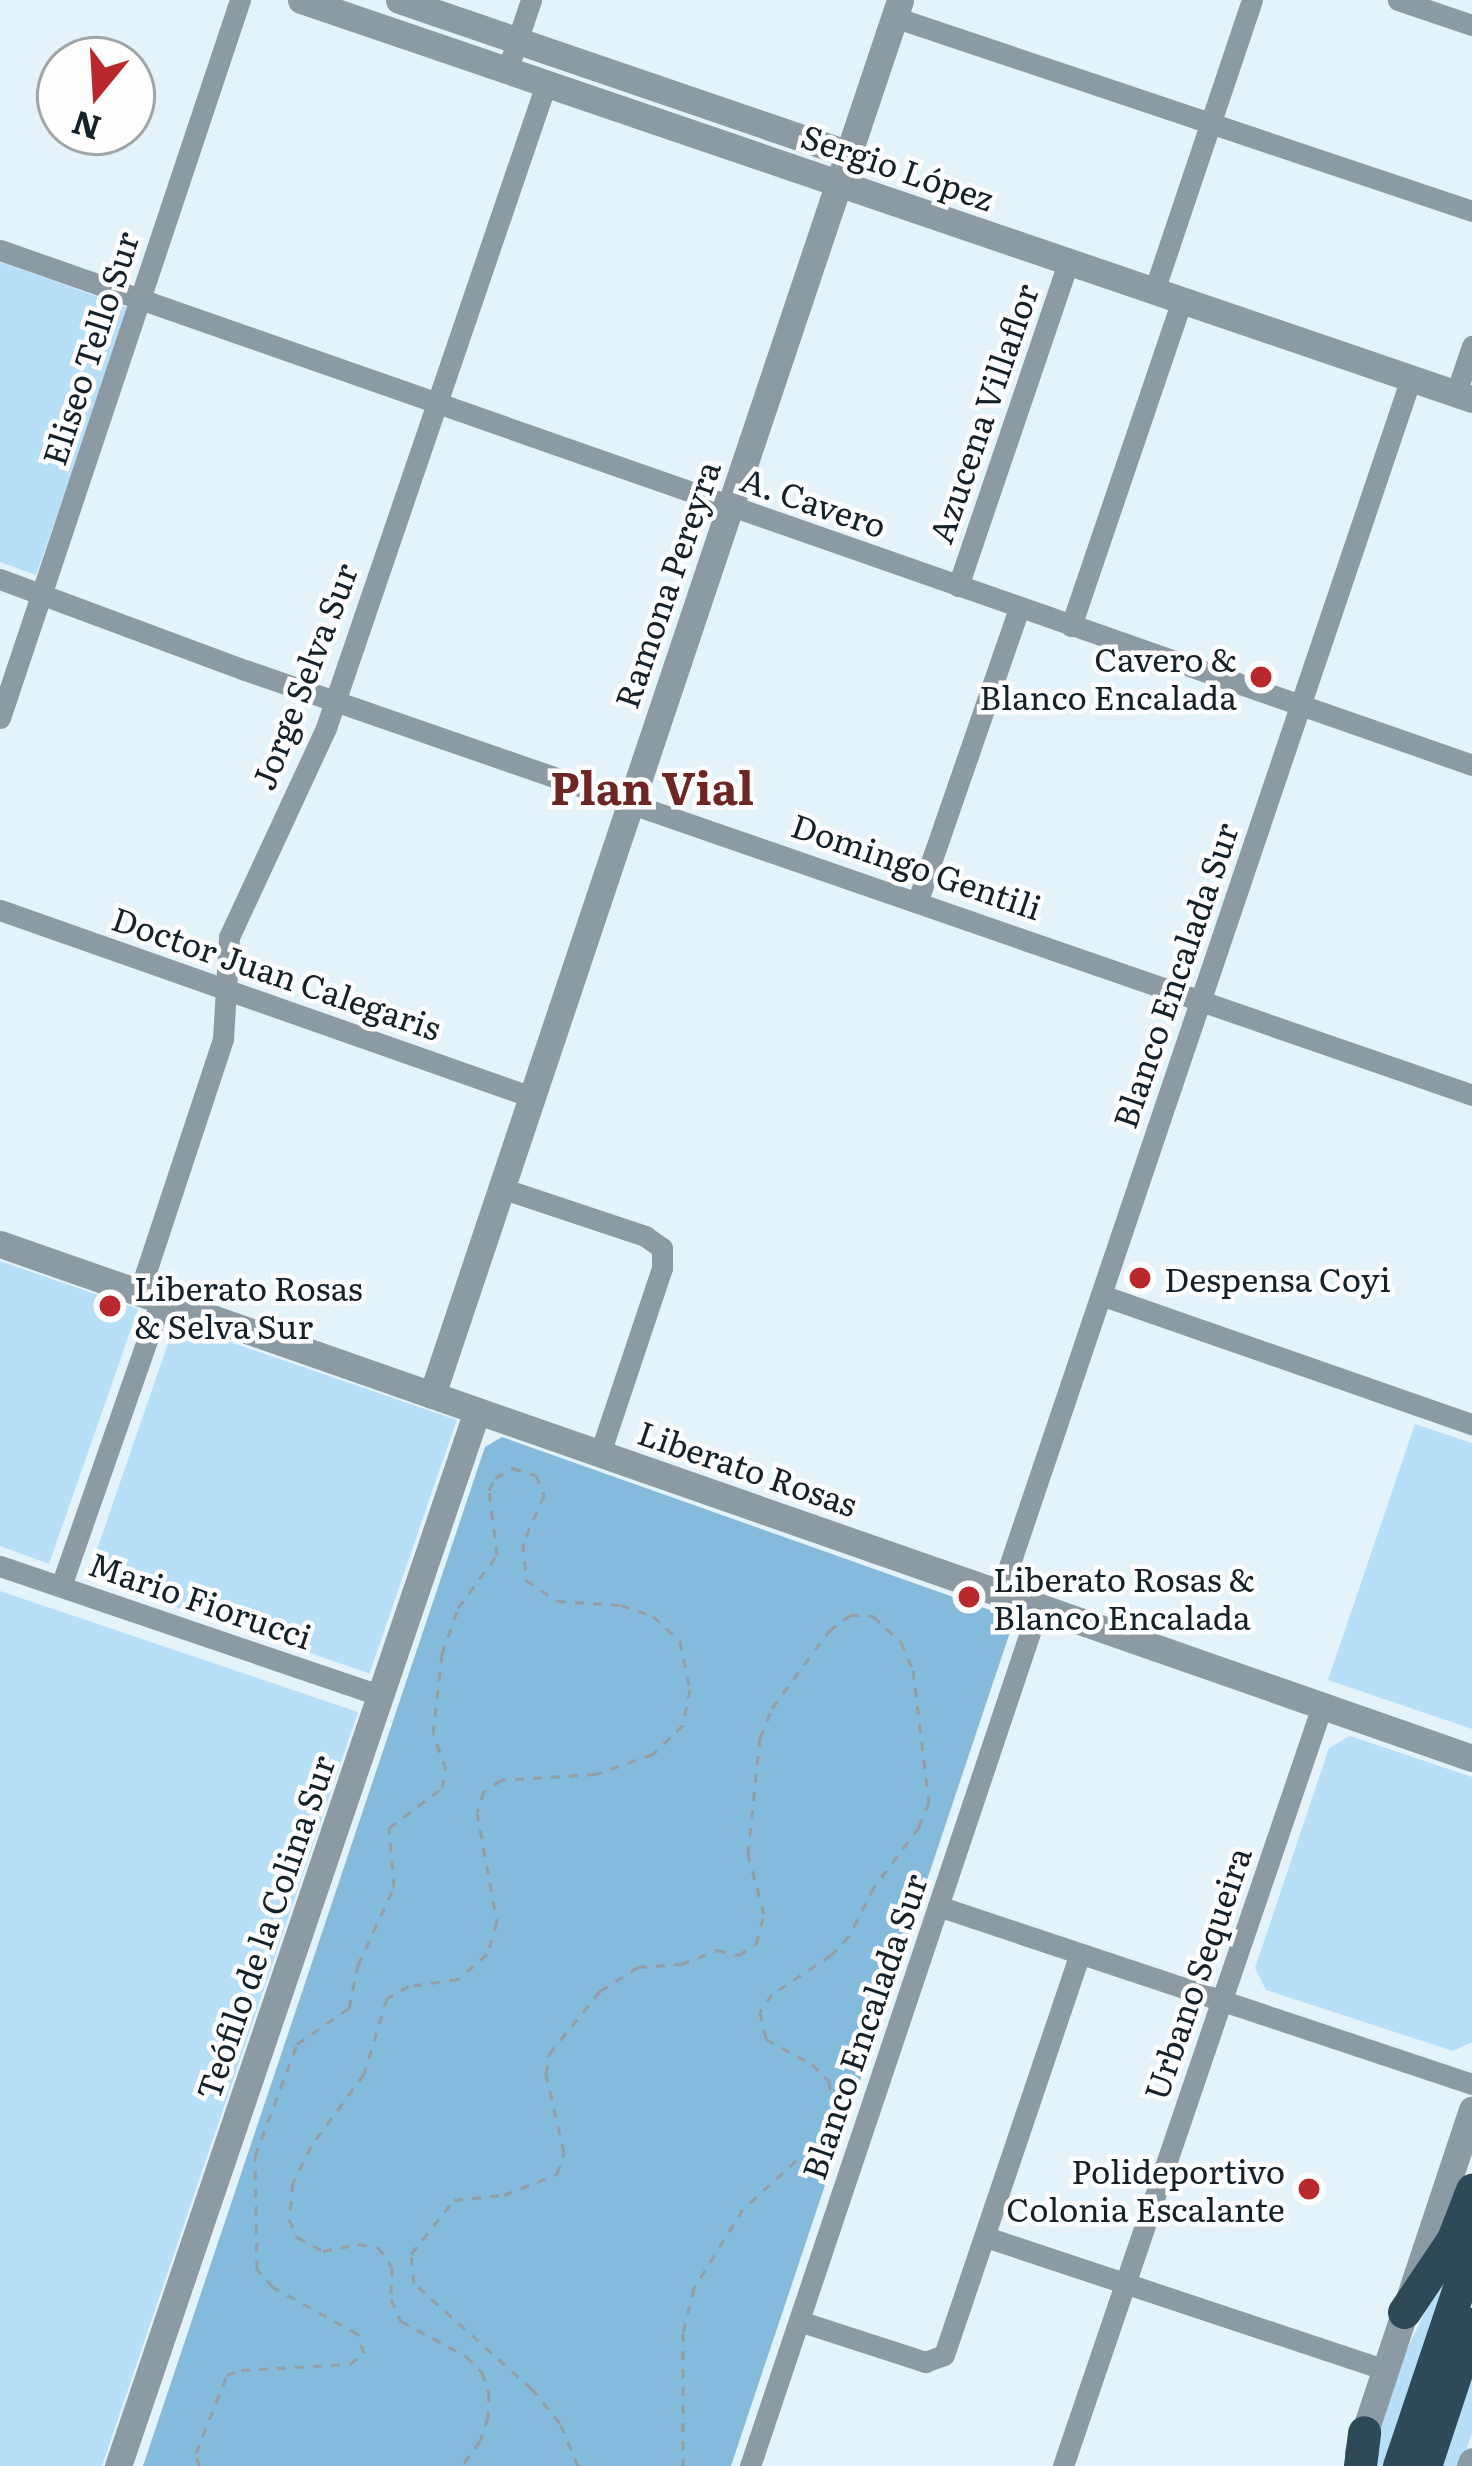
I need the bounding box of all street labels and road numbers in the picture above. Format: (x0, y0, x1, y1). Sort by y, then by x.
street label: Sergio López (797, 115, 999, 217)
street label: Eliseo Tello Sur (33, 226, 145, 470)
street label: Azucena Villaflor (919, 278, 1045, 548)
street label: Ramona Pereyra (605, 455, 727, 713)
street label: A. Cavero (736, 458, 892, 544)
street label: Jorge Selva Sur (242, 557, 364, 795)
street label: Domingo Gentili (787, 804, 1047, 926)
street label: Blanco Encalada Sur (1103, 817, 1245, 1133)
street label: Doctor Juan Calegaris (107, 897, 447, 1047)
street label: Liberato Rosas (633, 1411, 863, 1523)
street label: Mario Fiorucci (84, 1542, 318, 1656)
street label: Teófilo de la Colina Sur (186, 1750, 342, 2104)
street label: Urbano Sequeira (1134, 1841, 1258, 2105)
street label: Blanco Encalada Sur (792, 1868, 934, 2184)

